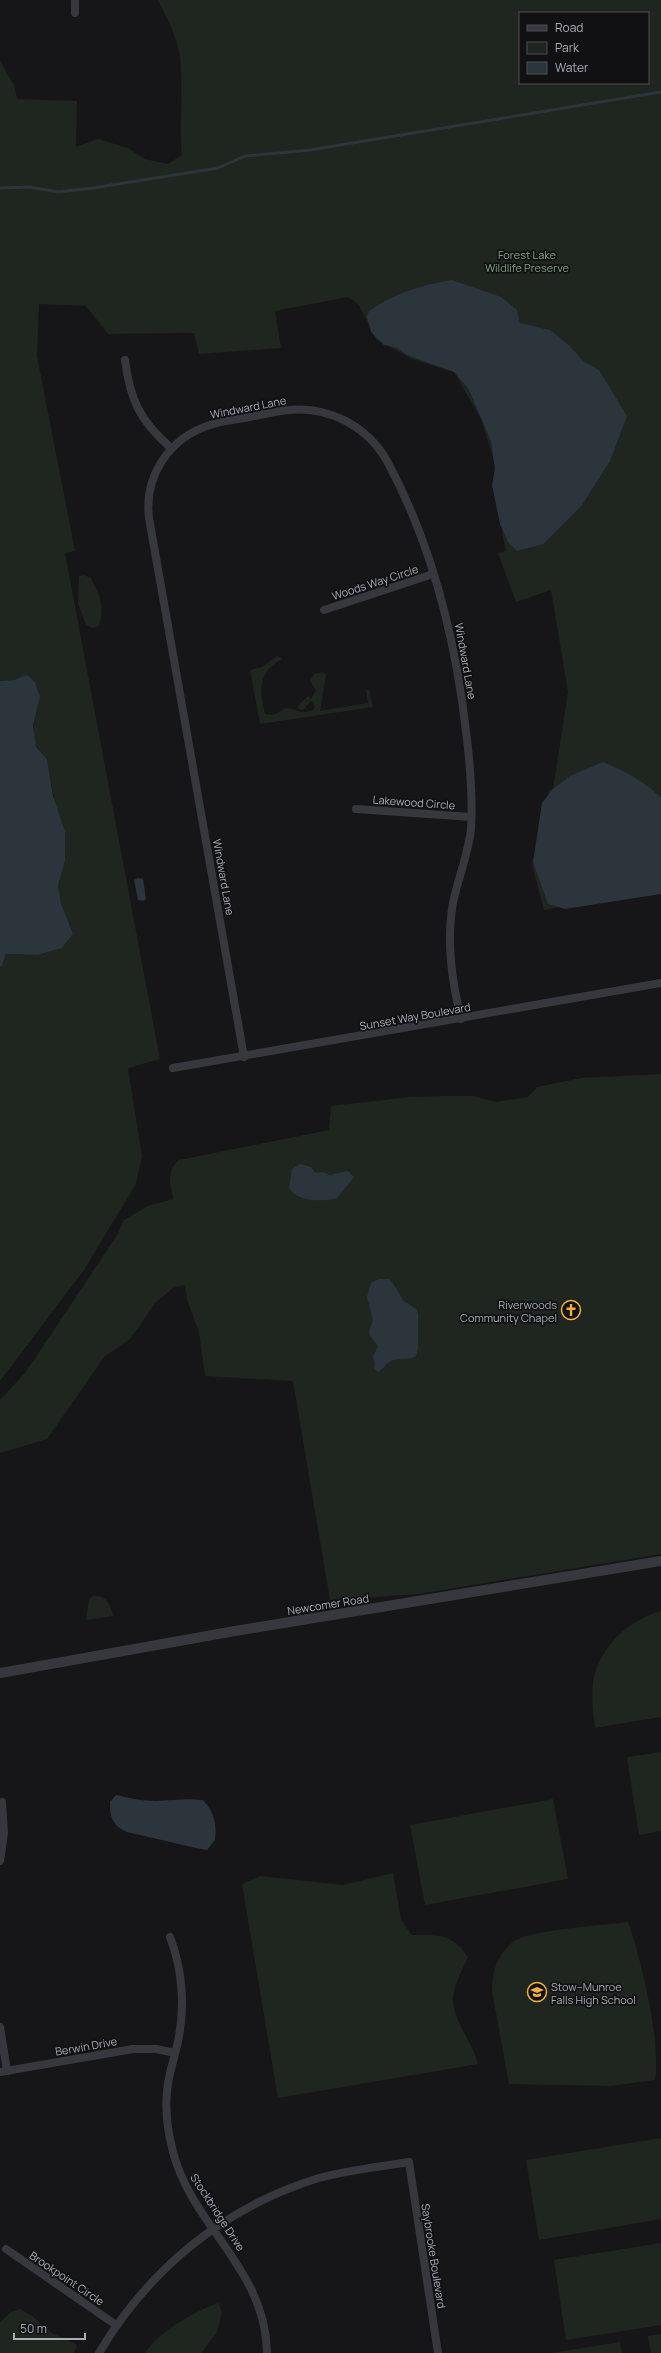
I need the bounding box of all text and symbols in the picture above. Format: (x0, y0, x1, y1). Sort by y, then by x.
legend (519, 12, 649, 84)
text: Road (555, 19, 583, 36)
text: Park (555, 39, 580, 56)
text: Water (555, 59, 589, 76)
park label: Forest Lake Wildlife Preserve (485, 247, 570, 275)
street label: Windward Lane (209, 392, 288, 422)
street label: Woods Way Circle (330, 561, 421, 603)
street label: Windward Lane (452, 622, 480, 701)
street label: Lakewood Circle (372, 792, 456, 812)
street label: Windward Lane (210, 838, 238, 917)
street label: Sunset Way Boulevard (358, 999, 472, 1033)
place label: Riverwoods Community Chapel (460, 1297, 557, 1325)
church icon: Riverwoods Community Chapel (560, 1299, 582, 1321)
street label: Newcomer Road (286, 1590, 370, 1618)
place label: Stow–Munroe Falls High School (551, 1979, 636, 2007)
school or university icon: Stow–Munroe Falls High School (526, 1981, 548, 2003)
street label: Berwin Drive (54, 2033, 119, 2059)
street label: Stockbridge Drive (187, 2170, 249, 2254)
street label: Saybrooke Boulevard (418, 2202, 450, 2310)
street label: Brookpoint Circle (27, 2247, 108, 2309)
scale bar (14, 2315, 85, 2341)
text: 50 m (20, 2320, 47, 2337)

